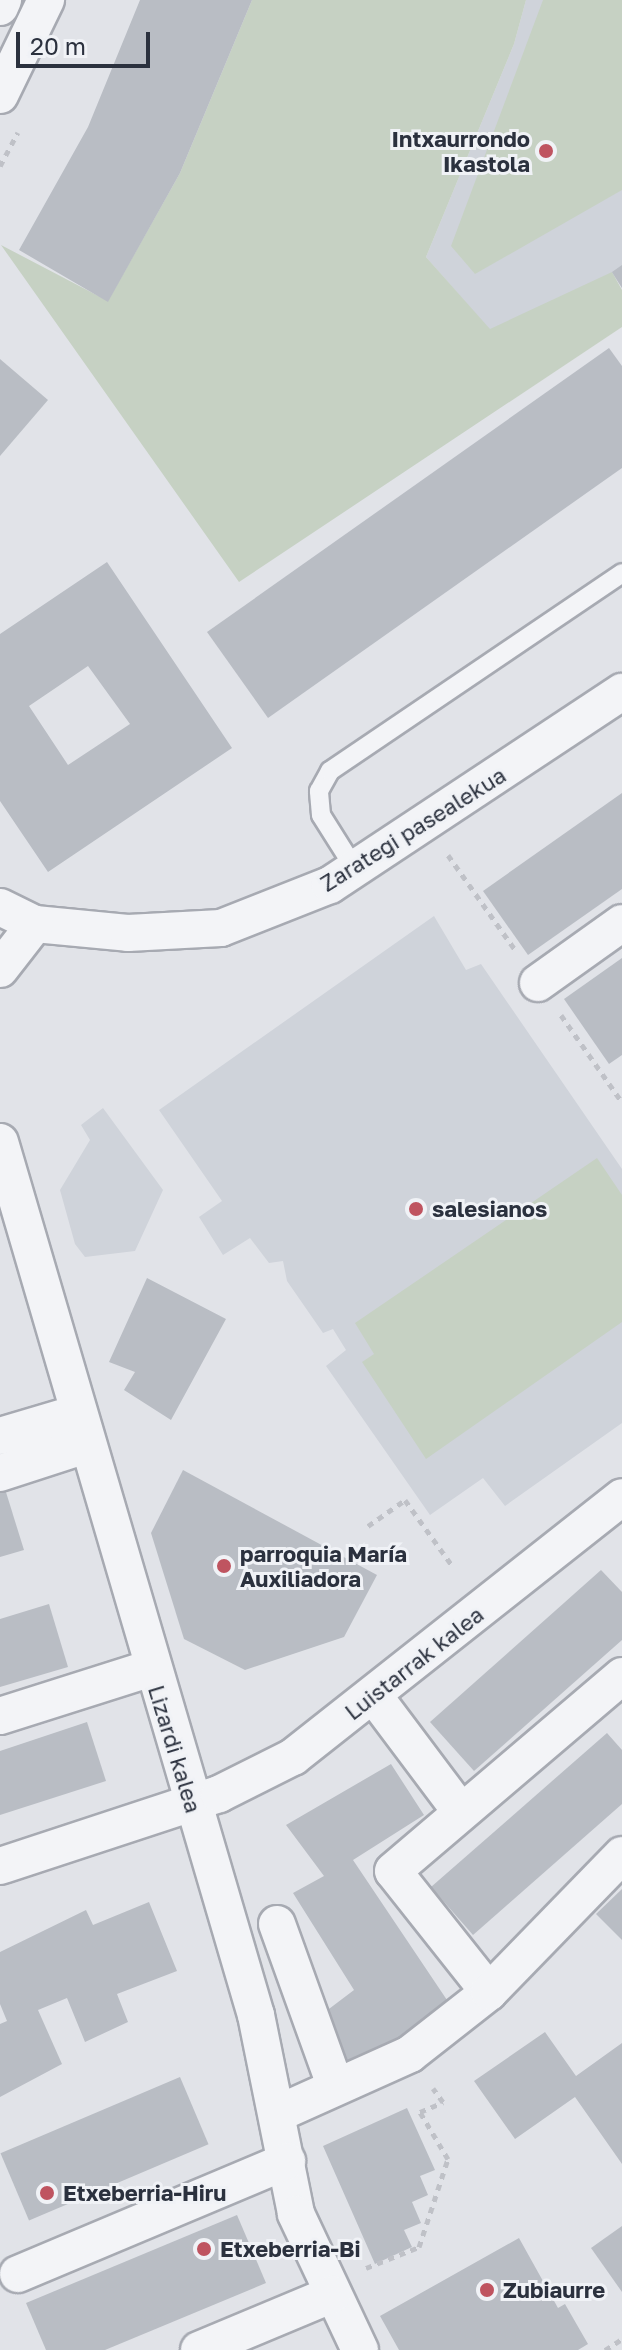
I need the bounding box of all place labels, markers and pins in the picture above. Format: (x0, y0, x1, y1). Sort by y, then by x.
place label: Intxaurrondo Ikastola (392, 125, 530, 176)
marker: Intxaurrondo Ikastola (537, 142, 555, 160)
place label: salesianos (432, 1196, 547, 1222)
marker: salesianos (407, 1200, 425, 1218)
place label: parroquia María Auxiliadora (240, 1540, 407, 1592)
marker: parroquia María Auxiliadora (215, 1557, 233, 1575)
place label: Etxeberria-Hiru (63, 2180, 226, 2206)
marker: Etxeberria-Hiru (38, 2184, 56, 2202)
place label: Etxeberria-Bi (220, 2236, 361, 2262)
marker: Etxeberria-Bi (195, 2240, 213, 2258)
place label: Zubiaurre (503, 2277, 605, 2303)
marker: Zubiaurre (478, 2281, 496, 2299)

